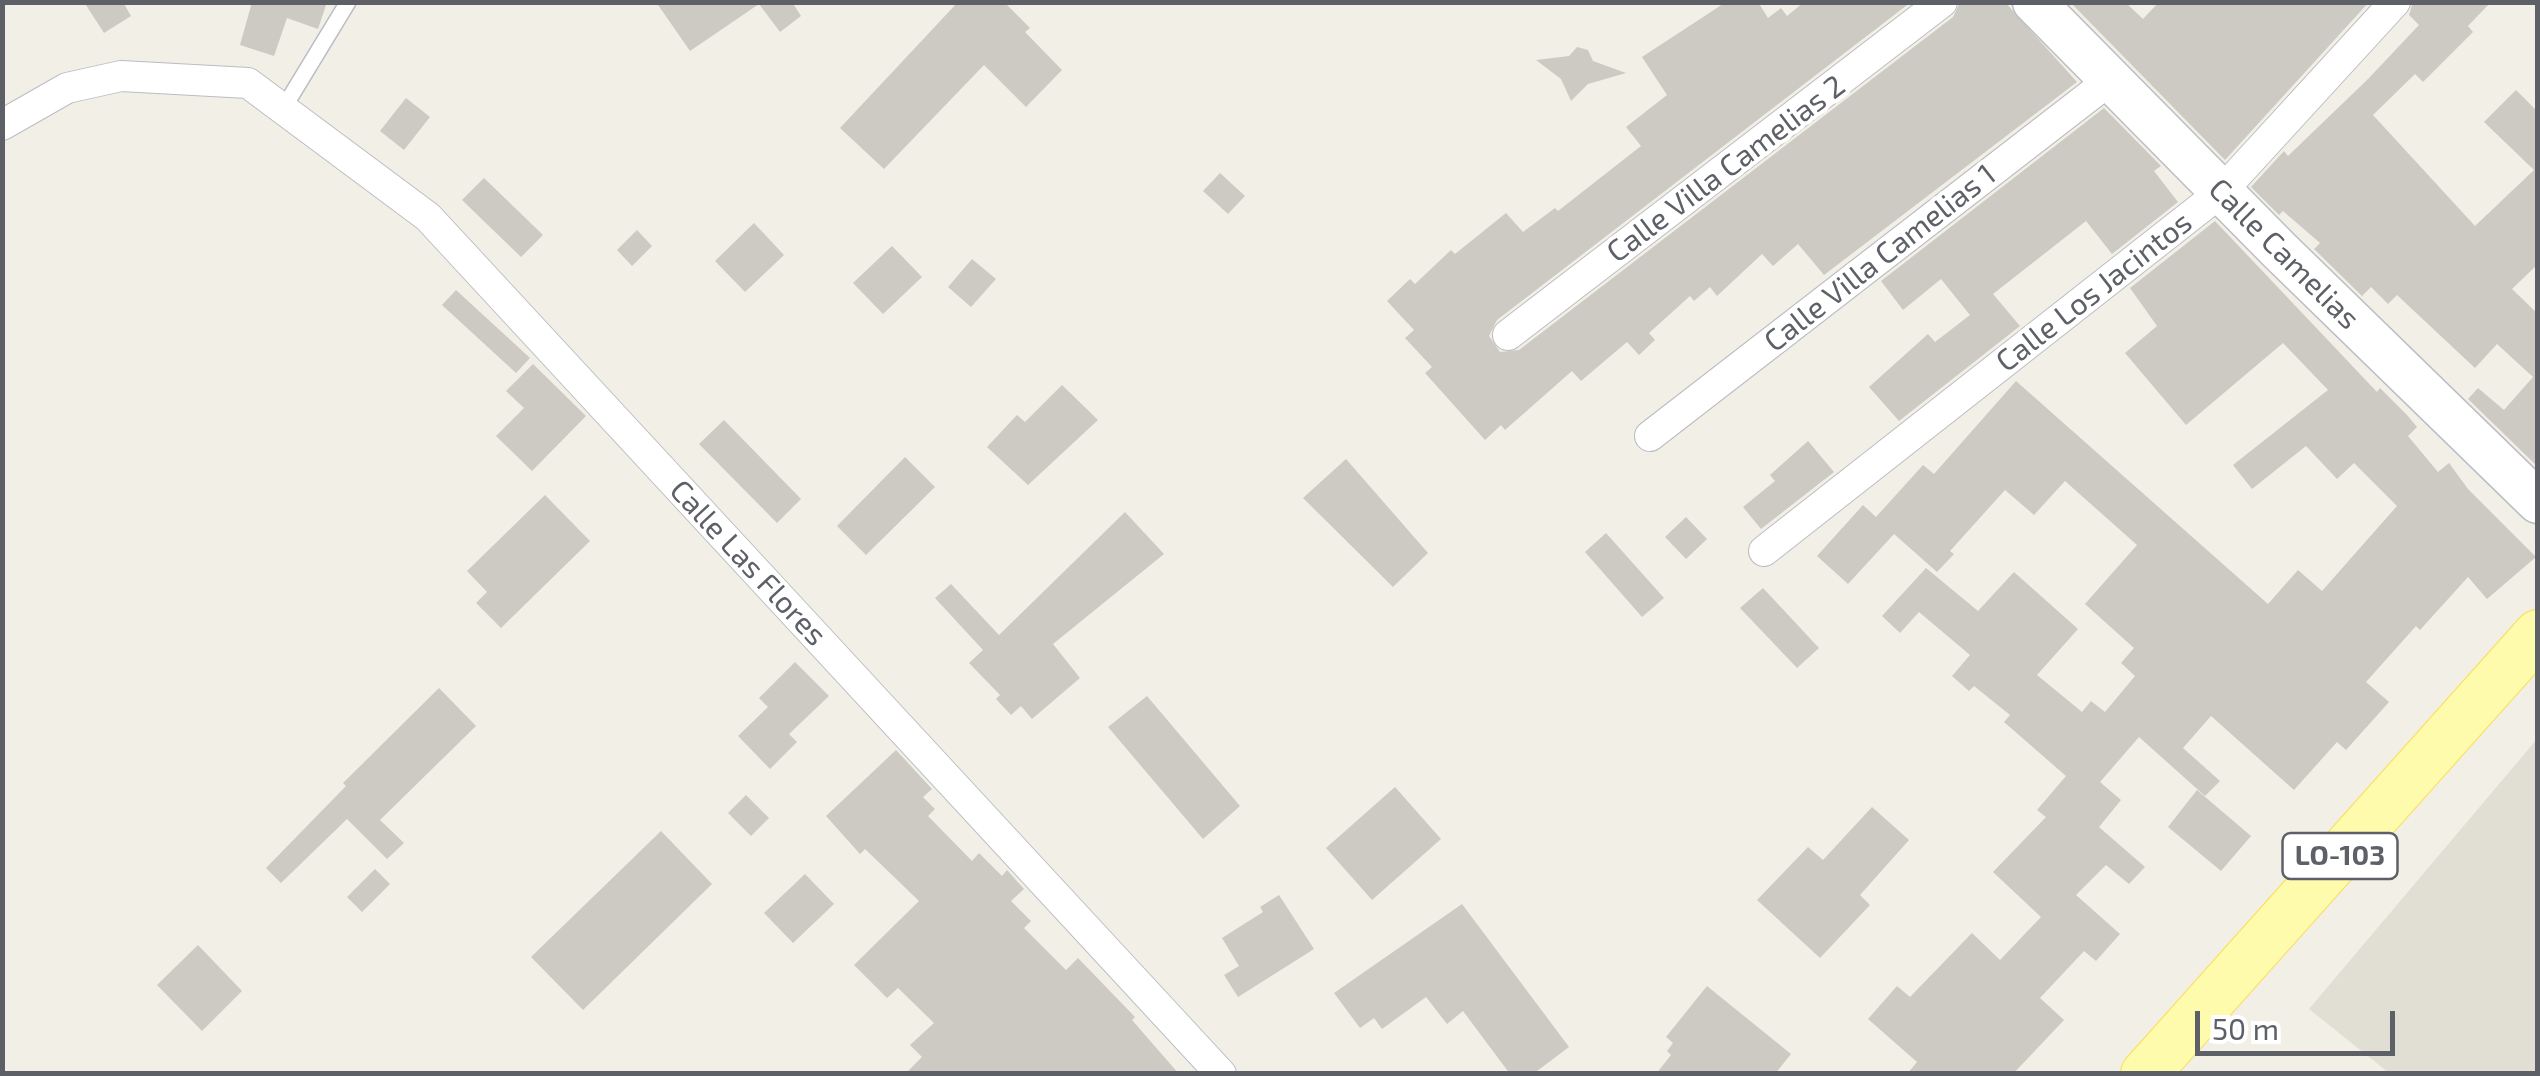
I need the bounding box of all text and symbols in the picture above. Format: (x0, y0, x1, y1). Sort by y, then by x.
street label: Calle Villa Camelias 2 (1600, 68, 1852, 270)
street label: Calle Villa Camelias 1 (1757, 157, 2003, 359)
street label: Calle Camelias (2201, 171, 2367, 337)
street label: Calle Los Jacintos (1989, 204, 2199, 380)
street label: Calle Las Flores (662, 473, 834, 653)
road number: LO-103 (2282, 833, 2398, 879)
scale bar (2200, 991, 2400, 1053)
text: 50 m (2212, 1010, 2279, 1046)

